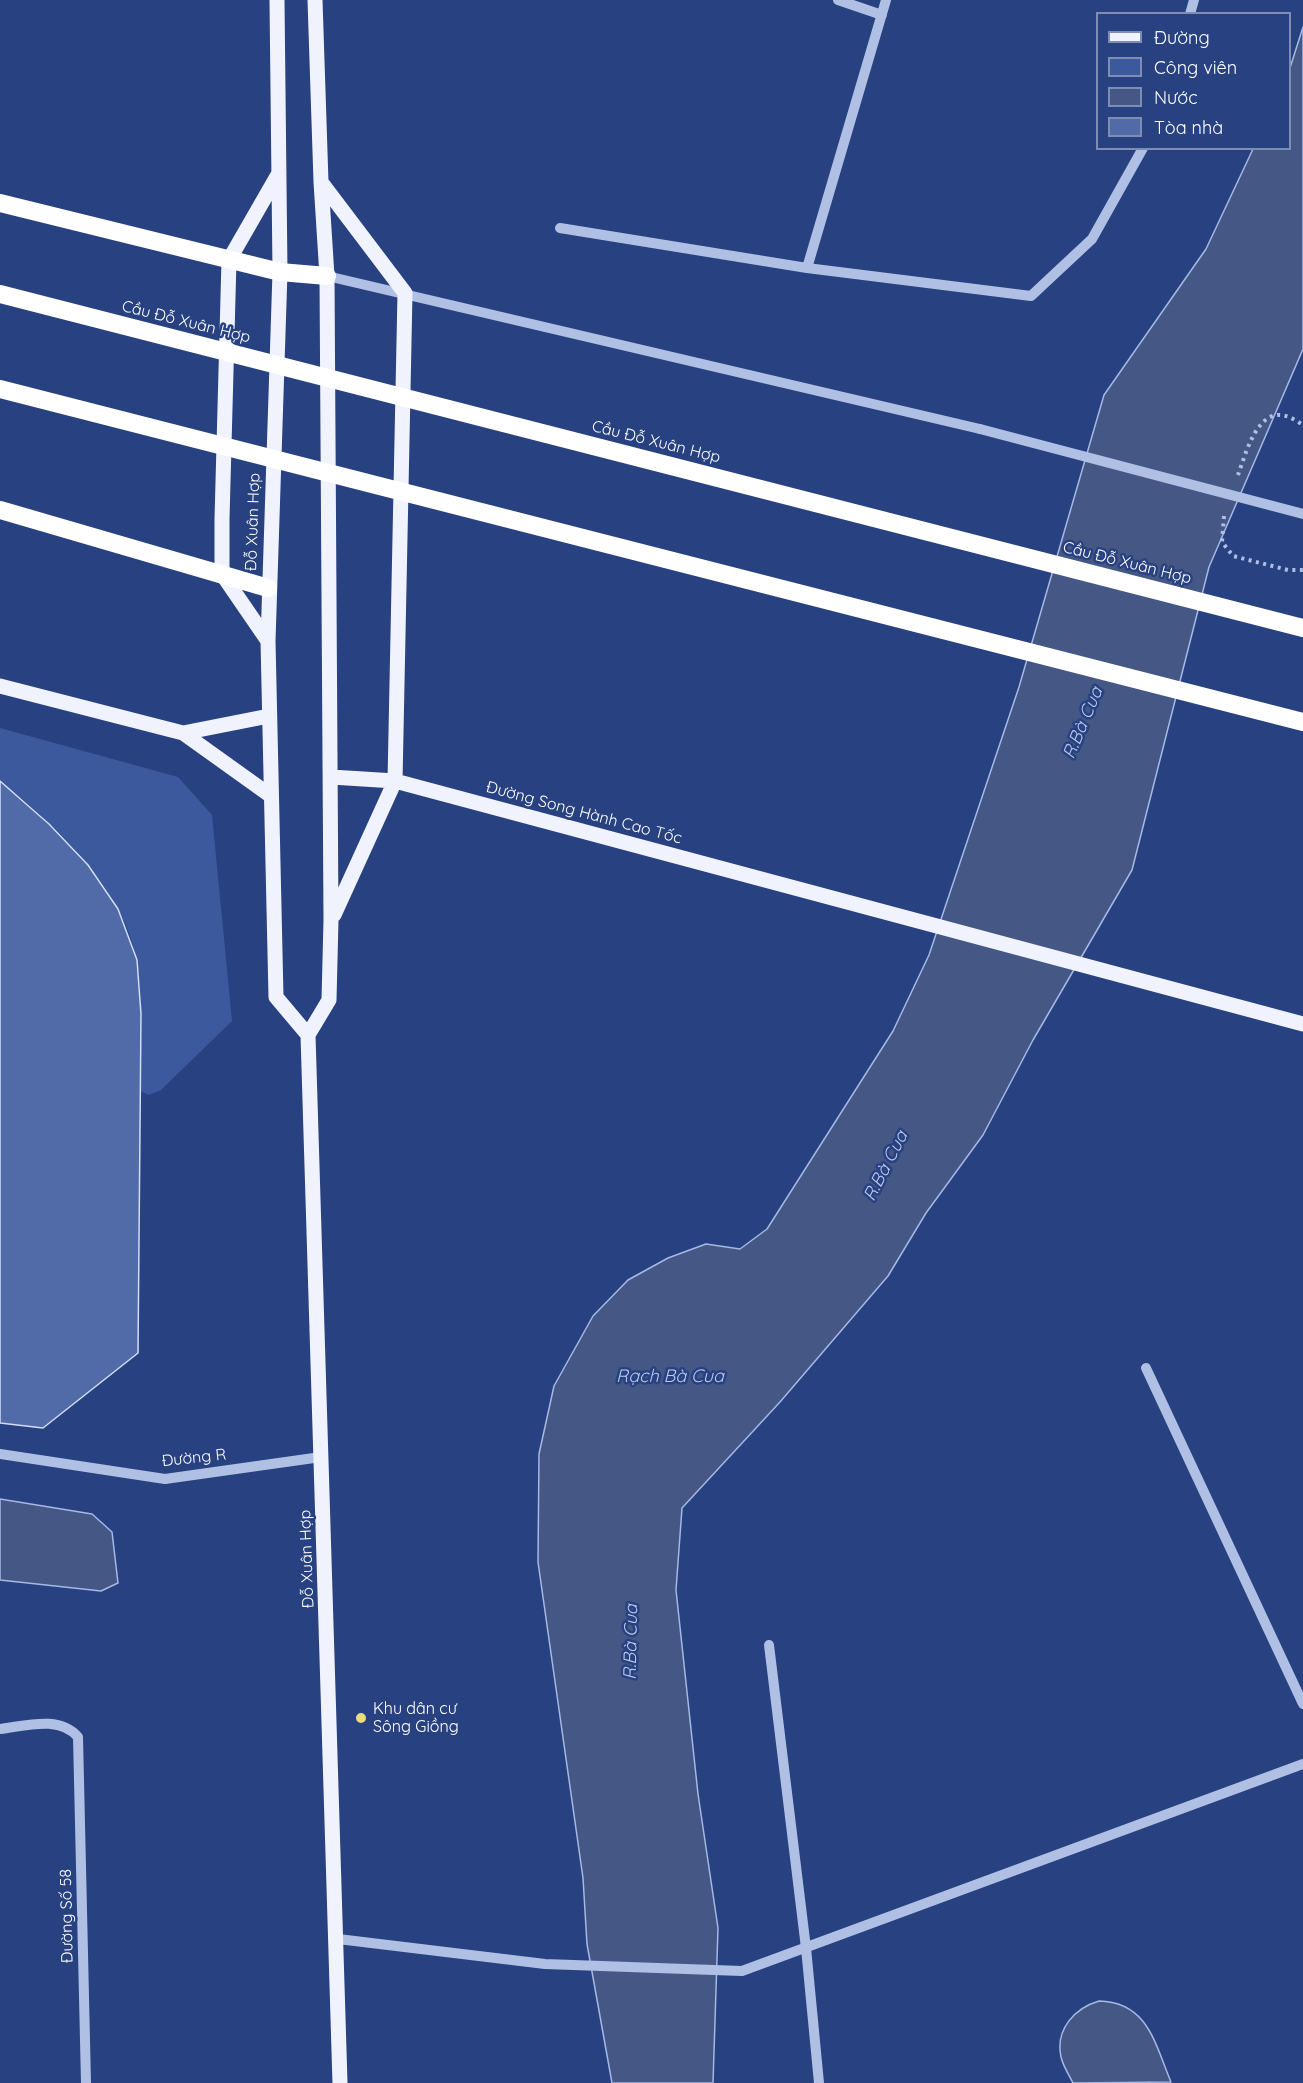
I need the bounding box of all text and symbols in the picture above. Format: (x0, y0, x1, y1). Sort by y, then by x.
legend (1096, 12, 1291, 150)
text: Đường (1154, 26, 1210, 49)
text: Công viên (1154, 56, 1237, 79)
text: Nước (1154, 86, 1198, 109)
text: Tòa nhà (1154, 116, 1223, 139)
street label: Cầu Đỗ Xuân Hợp (120, 297, 252, 347)
street label: Cầu Đỗ Xuân Hợp (590, 417, 722, 467)
street label: Đỗ Xuân Hợp (242, 473, 264, 571)
street label: Cầu Đỗ Xuân Hợp (1061, 538, 1193, 588)
water label: R.Bà Cua (1058, 684, 1108, 762)
street label: Đường Song Hành Cao Tốc (484, 778, 684, 848)
water label: R.Bà Cua (859, 1127, 913, 1205)
water label: Rạch Bà Cua (616, 1366, 724, 1388)
street label: Đường R (161, 1445, 227, 1471)
street label: Đỗ Xuân Hợp (296, 1510, 318, 1608)
water label: R.Bà Cua (620, 1604, 642, 1680)
place label: Khu dân cư Sông Giồng (373, 1699, 459, 1737)
marker: Khu dân cư Sông Giồng (354, 1711, 368, 1725)
street label: Đường Số 58 (57, 1869, 77, 1963)

